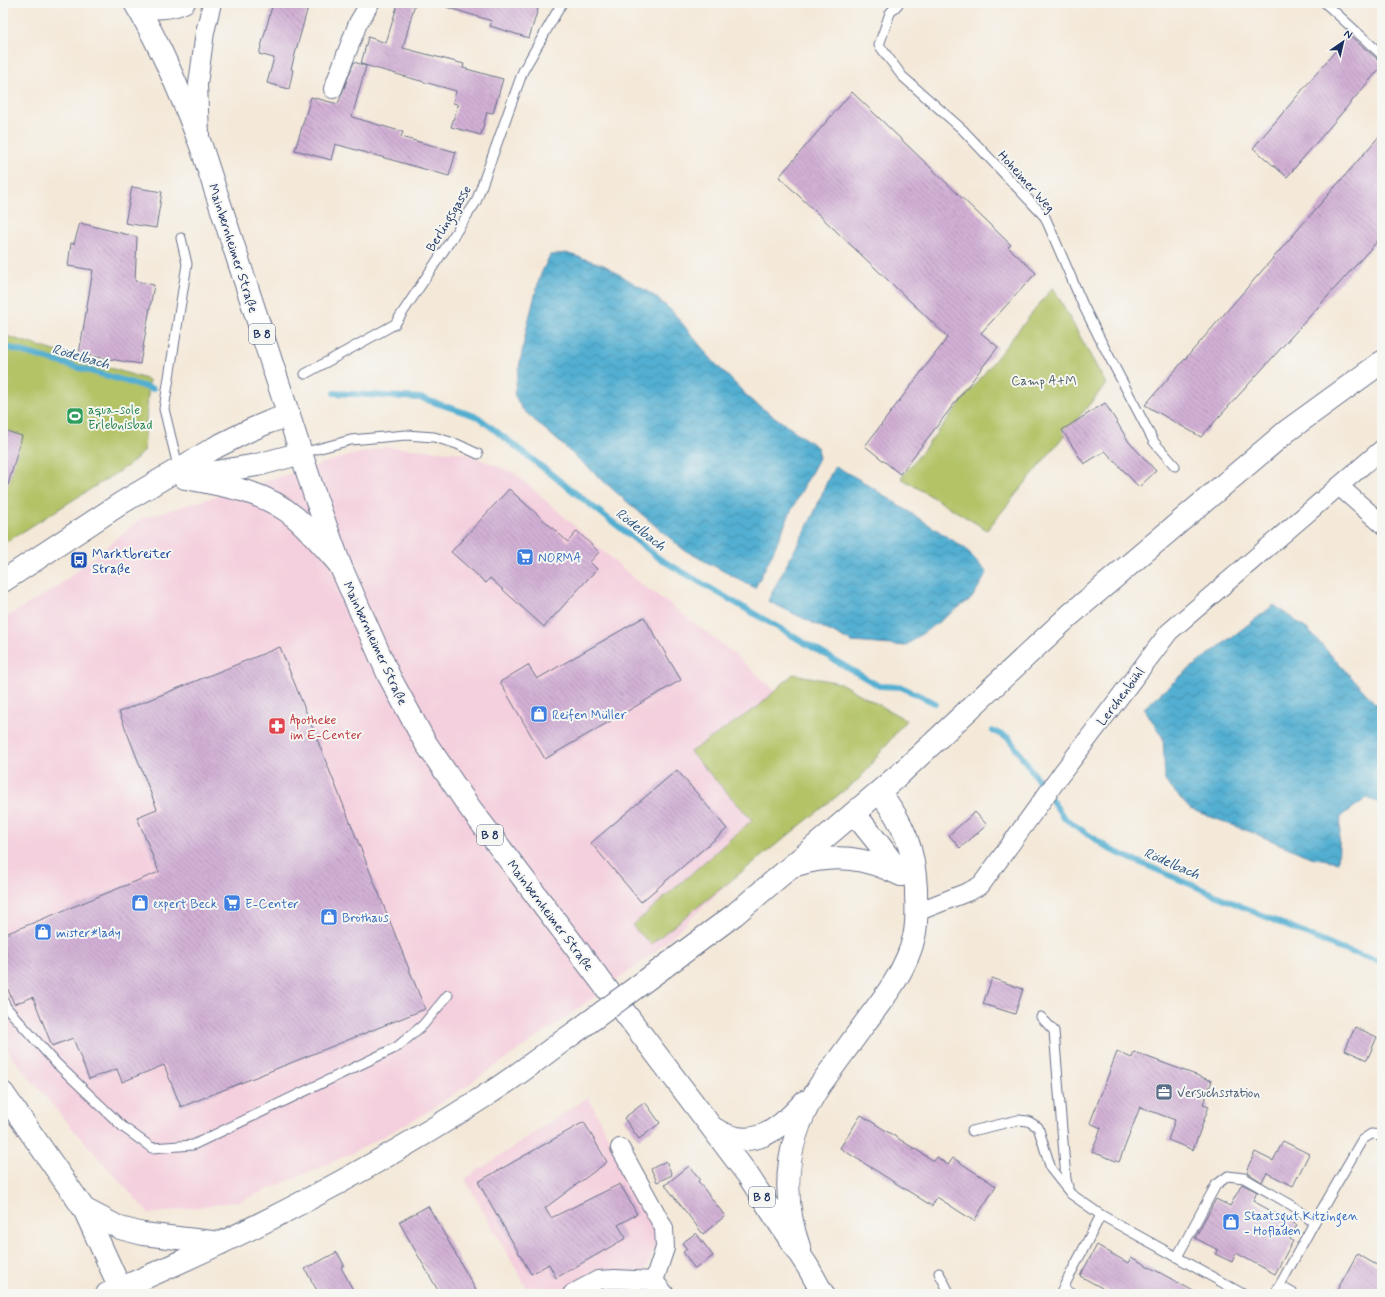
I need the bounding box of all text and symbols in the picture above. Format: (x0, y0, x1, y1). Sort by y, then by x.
north arrow (1323, 22, 1363, 62)
text: N (1341, 27, 1355, 42)
street label: Hoheimer Weg (994, 148, 1058, 217)
street label: Mainbernheimer Straße (204, 182, 261, 315)
street label: Berlingsgasse (423, 182, 478, 256)
road number: B 8 (249, 324, 275, 344)
water label: Rödelbach (50, 340, 112, 374)
park label: Camp A+M (1011, 373, 1077, 390)
place label: aqua-sole Erlebnisbad (88, 402, 153, 434)
sports icon: aqua-sole Erlebnisbad (65, 406, 85, 426)
water label: Rödelbach (612, 505, 669, 555)
place label: Marktbreiter Straße (92, 546, 172, 578)
supermarket icon: NORMA (515, 547, 535, 567)
bus stop icon: Marktbreiter Straße (69, 550, 89, 570)
place label: NORMA (538, 550, 582, 567)
street label: Mainbernheimer Straße (339, 579, 411, 708)
street label: Lerchenbühl (1094, 664, 1149, 730)
shop icon: Reifen Müller (529, 704, 549, 724)
place label: Reifen Müller (552, 707, 627, 724)
place label: Apotheke im E-Center (290, 712, 363, 744)
pharmacy icon: Apotheke im E-Center (267, 716, 287, 736)
road number: B 8 (477, 825, 503, 845)
water label: Rödelbach (1141, 844, 1203, 884)
street label: Mainbernheimer Straße (503, 857, 597, 975)
shop icon: expert Beck (130, 893, 150, 913)
supermarket icon: E-Center (222, 893, 242, 913)
place label: expert Beck (153, 896, 218, 913)
place label: E-Center (245, 896, 299, 913)
shop icon: Brothaus (319, 907, 339, 927)
place label: Brothaus (342, 910, 389, 927)
shop icon: mister*lady (33, 922, 53, 942)
place label: mister*lady (56, 925, 121, 942)
office icon: Versuchsstation (1154, 1082, 1174, 1102)
place label: Versuchsstation (1177, 1085, 1260, 1102)
road number: B 8 (749, 1187, 775, 1207)
place label: Staatsgut Kitzingen - Hofladen (1244, 1208, 1358, 1240)
shop icon: Staatsgut Kitzingen - Hofladen (1221, 1212, 1241, 1232)

